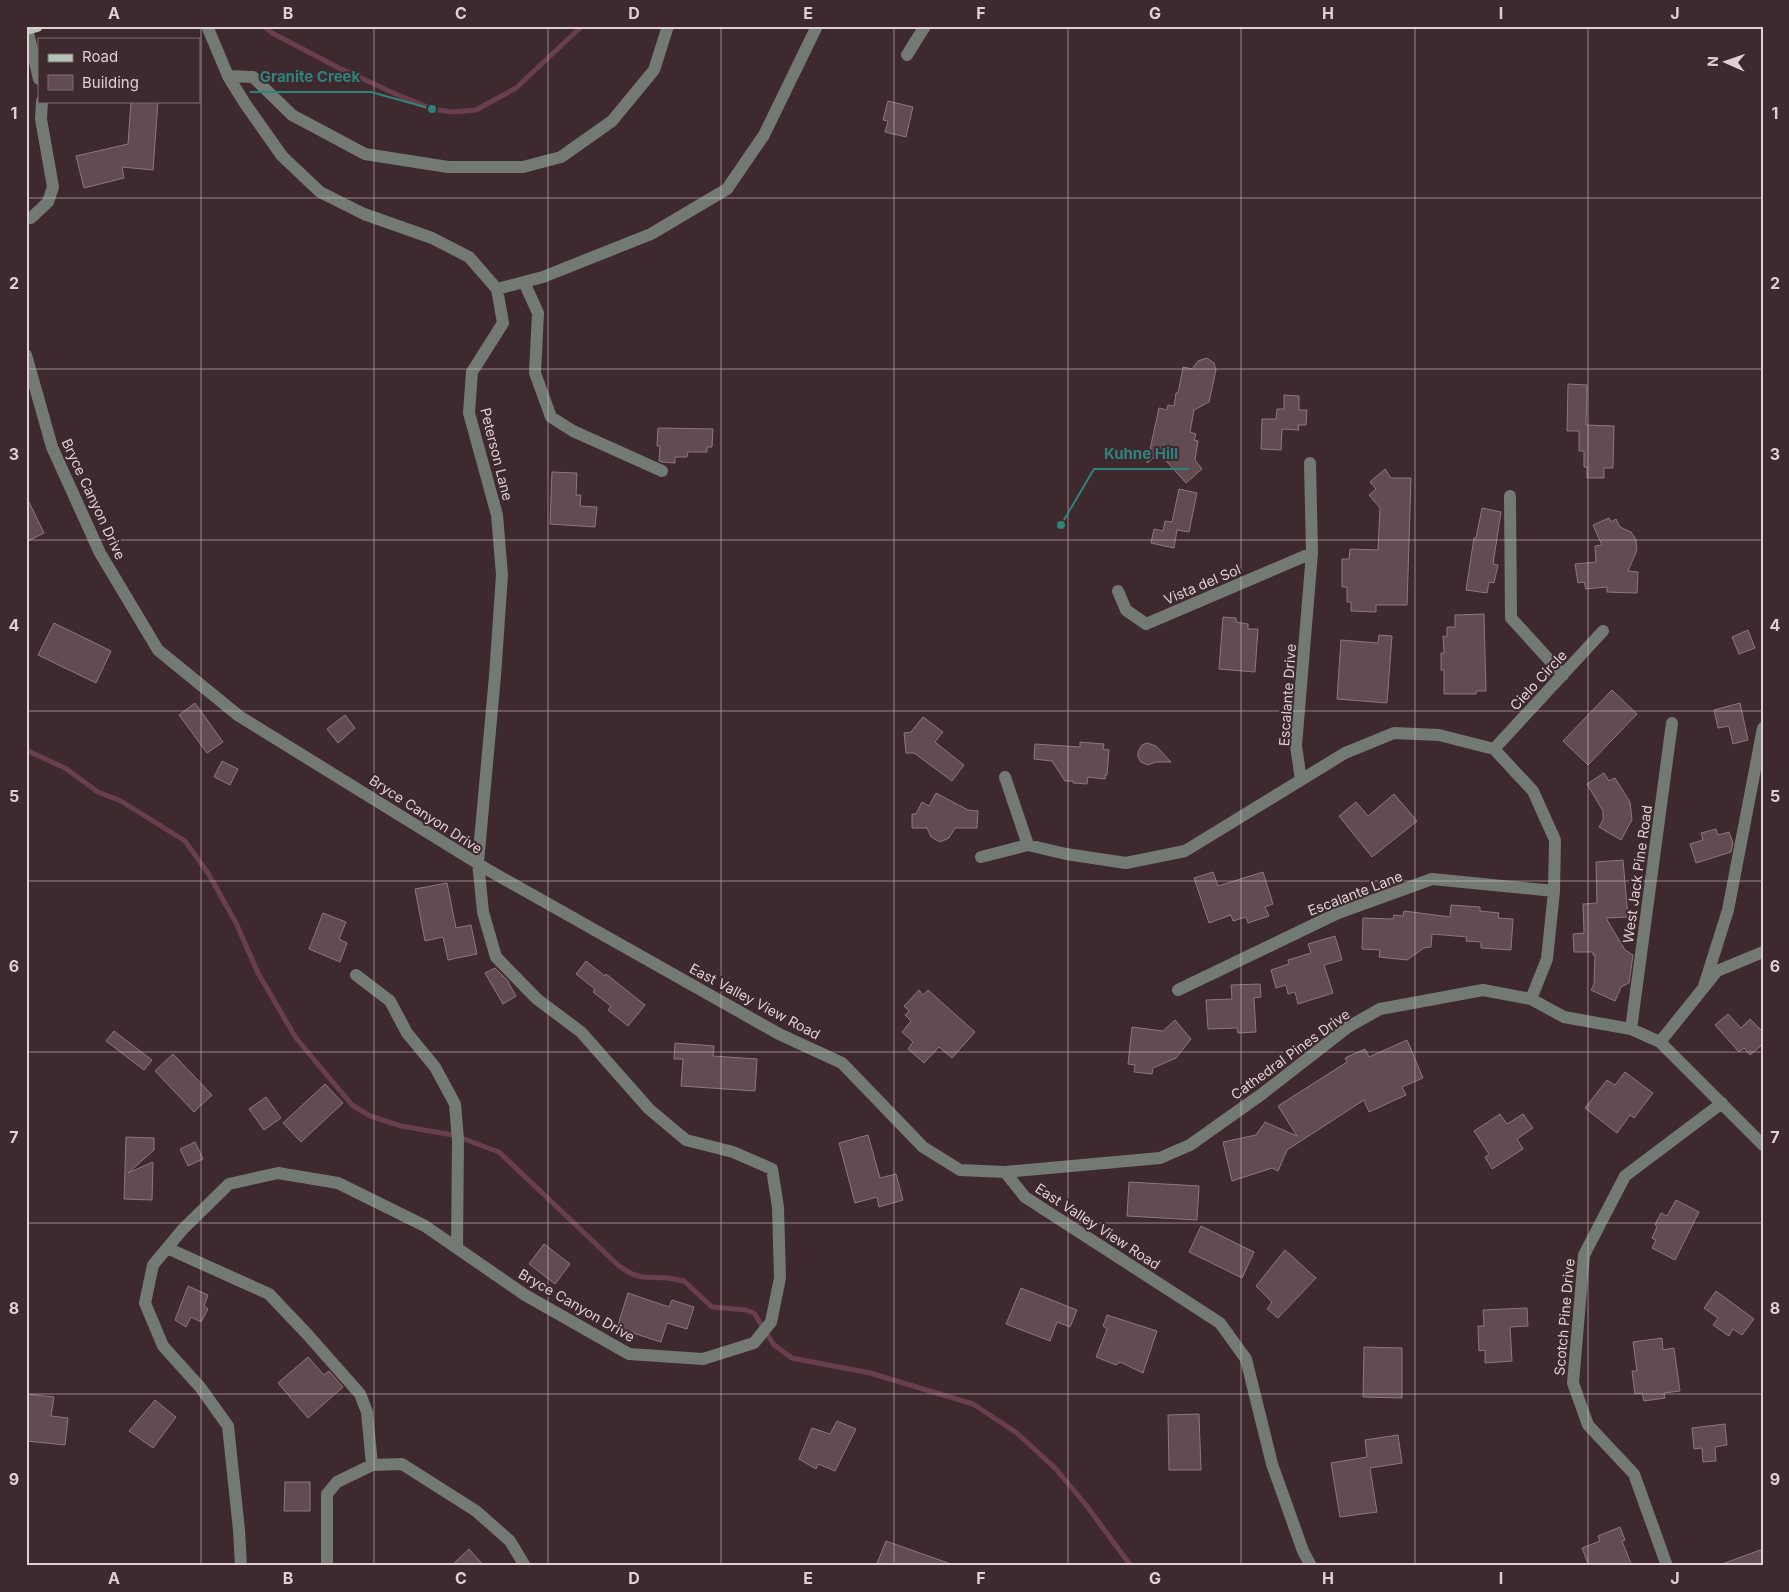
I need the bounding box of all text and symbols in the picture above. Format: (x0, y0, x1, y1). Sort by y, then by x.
text: A (108, 3, 120, 23)
text: B (283, 3, 293, 23)
text: C (455, 3, 467, 23)
text: D (628, 3, 640, 23)
text: E (803, 3, 813, 23)
text: F (976, 3, 986, 23)
text: G (1149, 3, 1161, 23)
text: H (1322, 3, 1334, 23)
text: I (1499, 3, 1503, 23)
text: J (1670, 3, 1680, 23)
legend (38, 38, 200, 102)
north arrow (1702, 38, 1752, 88)
text: Road (82, 47, 118, 66)
text: N (1704, 56, 1721, 67)
callout: Granite Creek (250, 62, 371, 92)
text: Granite Creek (260, 67, 361, 86)
text: Building (82, 73, 139, 92)
text: 1 (11, 103, 17, 123)
text: 1 (1772, 103, 1778, 123)
text: 2 (9, 273, 19, 293)
text: 2 (1770, 273, 1780, 293)
street label: Peterson Lane (477, 406, 517, 502)
street label: Bryce Canyon Drive (59, 436, 129, 562)
callout: Kuhne Hill (1094, 439, 1189, 469)
text: 3 (9, 444, 19, 464)
text: Kuhne Hill (1104, 444, 1178, 463)
text: 3 (1770, 444, 1780, 464)
street label: Vista del Sol (1161, 560, 1243, 608)
text: 4 (9, 615, 20, 635)
text: 4 (1770, 615, 1781, 635)
street label: Escalante Drive (1275, 643, 1299, 747)
street label: Cielo Circle (1506, 647, 1570, 713)
street label: Bryce Canyon Drive (366, 771, 486, 857)
text: 5 (9, 786, 19, 806)
text: 5 (1770, 786, 1780, 806)
street label: West Jack Pine Road (1619, 804, 1655, 944)
street label: Escalante Lane (1305, 867, 1405, 919)
text: 6 (9, 956, 19, 976)
text: 6 (1770, 956, 1780, 976)
street label: East Valley View Road (687, 959, 823, 1043)
street label: Cathedral Pines Drive (1227, 1005, 1353, 1103)
text: 7 (9, 1127, 19, 1147)
text: 7 (1770, 1127, 1780, 1147)
street label: East Valley View Road (1032, 1179, 1164, 1273)
street label: Scotch Pine Drive (1550, 1258, 1578, 1376)
street label: Bryce Canyon Drive (516, 1265, 638, 1345)
text: 8 (9, 1298, 19, 1318)
text: 8 (1770, 1298, 1780, 1318)
text: 9 (9, 1469, 19, 1489)
text: 9 (1770, 1469, 1780, 1489)
text: A (108, 1568, 120, 1588)
text: B (283, 1568, 293, 1588)
text: C (455, 1568, 467, 1588)
text: D (628, 1568, 640, 1588)
text: E (803, 1568, 813, 1588)
text: F (976, 1568, 986, 1588)
text: G (1149, 1568, 1161, 1588)
text: H (1322, 1568, 1334, 1588)
text: I (1499, 1568, 1503, 1588)
text: J (1670, 1568, 1680, 1588)

